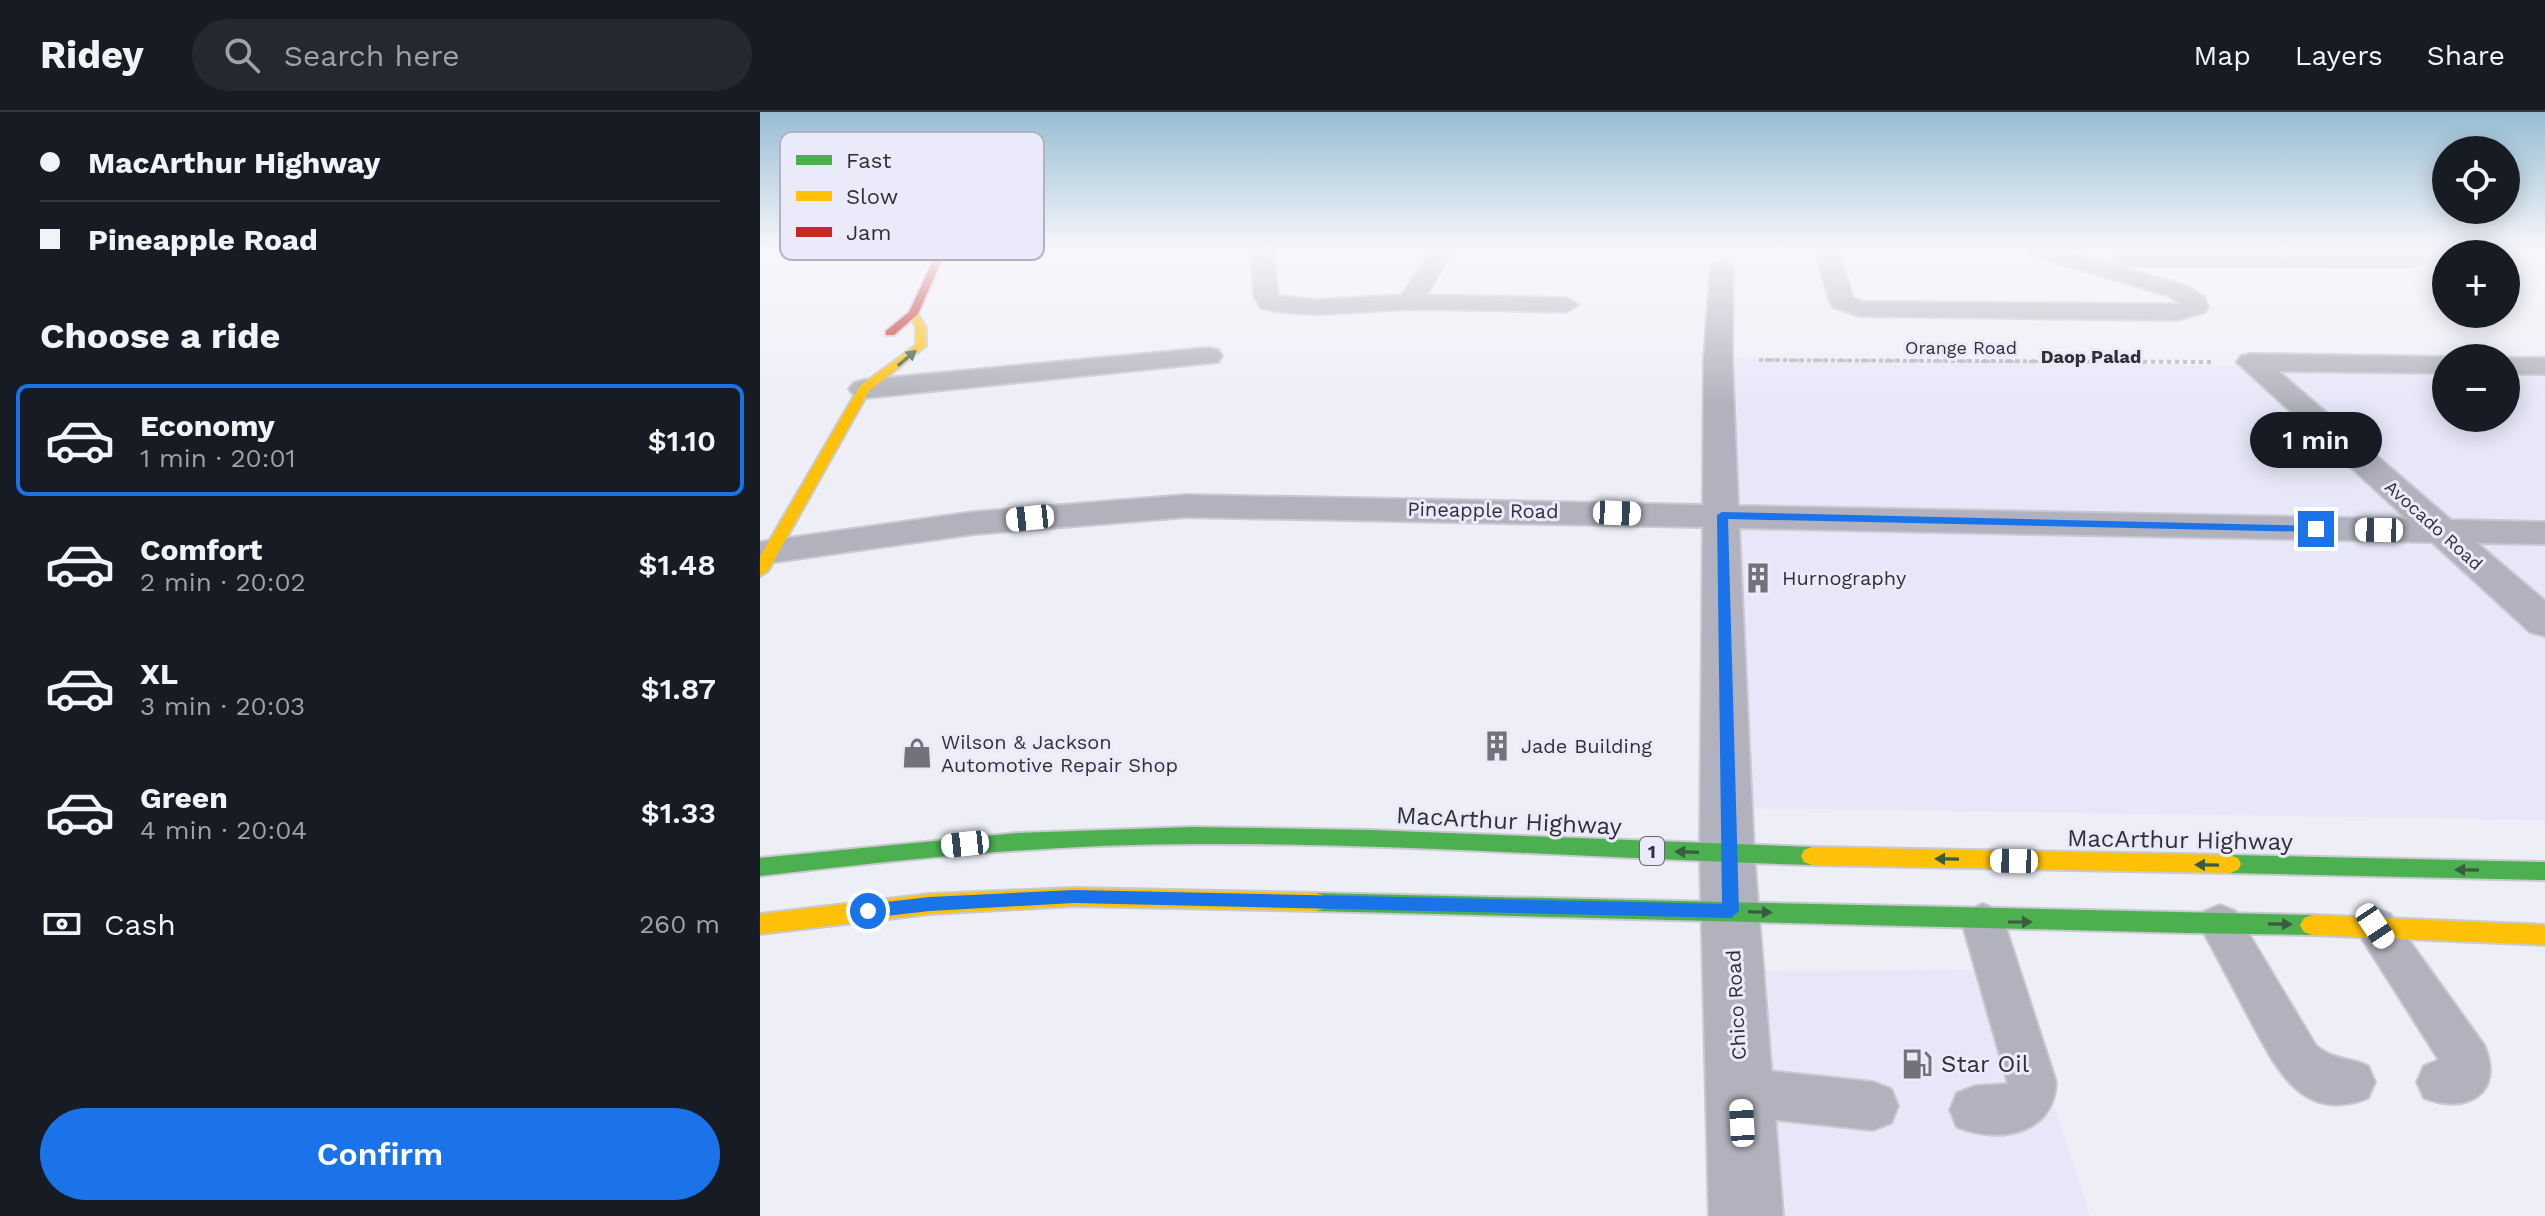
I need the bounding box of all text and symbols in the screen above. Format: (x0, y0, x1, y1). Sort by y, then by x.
search box (192, 19, 752, 91)
text: Ridey (40, 33, 144, 77)
icon: search (220, 33, 264, 77)
text: Search here (284, 38, 460, 73)
text: Map (2194, 39, 2251, 72)
text: Layers (2295, 39, 2383, 72)
text: Share (2427, 39, 2505, 72)
legend (780, 132, 1044, 260)
map controls (2432, 136, 2520, 432)
button: locate (2432, 136, 2520, 224)
text: MacArthur Highway (88, 145, 380, 180)
text: Fast (846, 148, 892, 173)
text: Slow (846, 184, 898, 209)
text: Jam (846, 220, 891, 245)
text: Pineapple Road (88, 222, 318, 257)
button: + (2432, 240, 2520, 328)
text: Choose a ride (40, 315, 280, 357)
street label: Orange Road (1905, 337, 2017, 358)
button: − (2432, 344, 2520, 432)
district label: Daop Palad (2041, 346, 2141, 367)
one-way arrow (896, 350, 916, 367)
icon: car (44, 404, 116, 476)
text: Economy (140, 408, 275, 443)
callout: 1 min (2250, 413, 2382, 469)
text: $1.10 (648, 423, 716, 458)
text: 1 min (2283, 425, 2349, 455)
text: 1 min · 20:01 (140, 443, 296, 473)
street label: Avocado Road (2381, 476, 2487, 574)
street label: Pineapple Road (1407, 497, 1559, 523)
car (1593, 500, 1641, 526)
car (1005, 504, 1055, 532)
route end (2298, 511, 2334, 547)
car (2355, 518, 2403, 542)
icon: car (44, 528, 116, 600)
text: Comfort (140, 532, 262, 567)
text: $1.48 (639, 547, 716, 582)
building icon: Hurnography (1741, 561, 1775, 595)
place label: Hurnography (1782, 566, 1907, 590)
text: 2 min · 20:02 (140, 567, 306, 597)
icon: car (44, 652, 116, 724)
text: XL (140, 656, 178, 691)
text: $1.87 (641, 671, 716, 706)
text: 3 min · 20:03 (140, 691, 305, 721)
building icon: Jade Building (1480, 729, 1514, 763)
place label: Wilson & Jackson Automotive Repair Shop (941, 730, 1178, 777)
place label: Jade Building (1521, 734, 1652, 758)
shop icon: Wilson & Jackson Automotive Repair Shop (900, 736, 934, 770)
icon: car (44, 776, 116, 848)
text: Green (140, 780, 228, 815)
text: $1.33 (641, 795, 716, 830)
street label: MacArthur Highway (1395, 801, 1623, 841)
text: 4 min · 20:04 (140, 815, 307, 845)
street label: MacArthur Highway (2067, 824, 2294, 856)
car (940, 830, 990, 858)
road number: 1 (1640, 837, 1664, 865)
one-way arrow (1674, 846, 1699, 859)
car (1990, 849, 2038, 873)
one-way arrow (1934, 853, 1959, 865)
one-way arrow (2194, 859, 2219, 872)
one-way arrow (2454, 864, 2479, 876)
route start (850, 893, 886, 929)
car (2352, 899, 2398, 953)
icon: cash (40, 902, 84, 946)
one-way arrow (1748, 906, 1773, 919)
text: Cash (104, 907, 176, 942)
text: 260 m (639, 909, 720, 939)
one-way arrow (2008, 916, 2033, 928)
one-way arrow (2268, 918, 2293, 930)
street label: Chico Road (1721, 949, 1751, 1061)
fuel station icon: Star Oil (1900, 1047, 1934, 1081)
place label: Star Oil (1941, 1050, 2030, 1078)
car (1729, 1098, 1755, 1148)
button: Confirm (40, 1108, 720, 1200)

